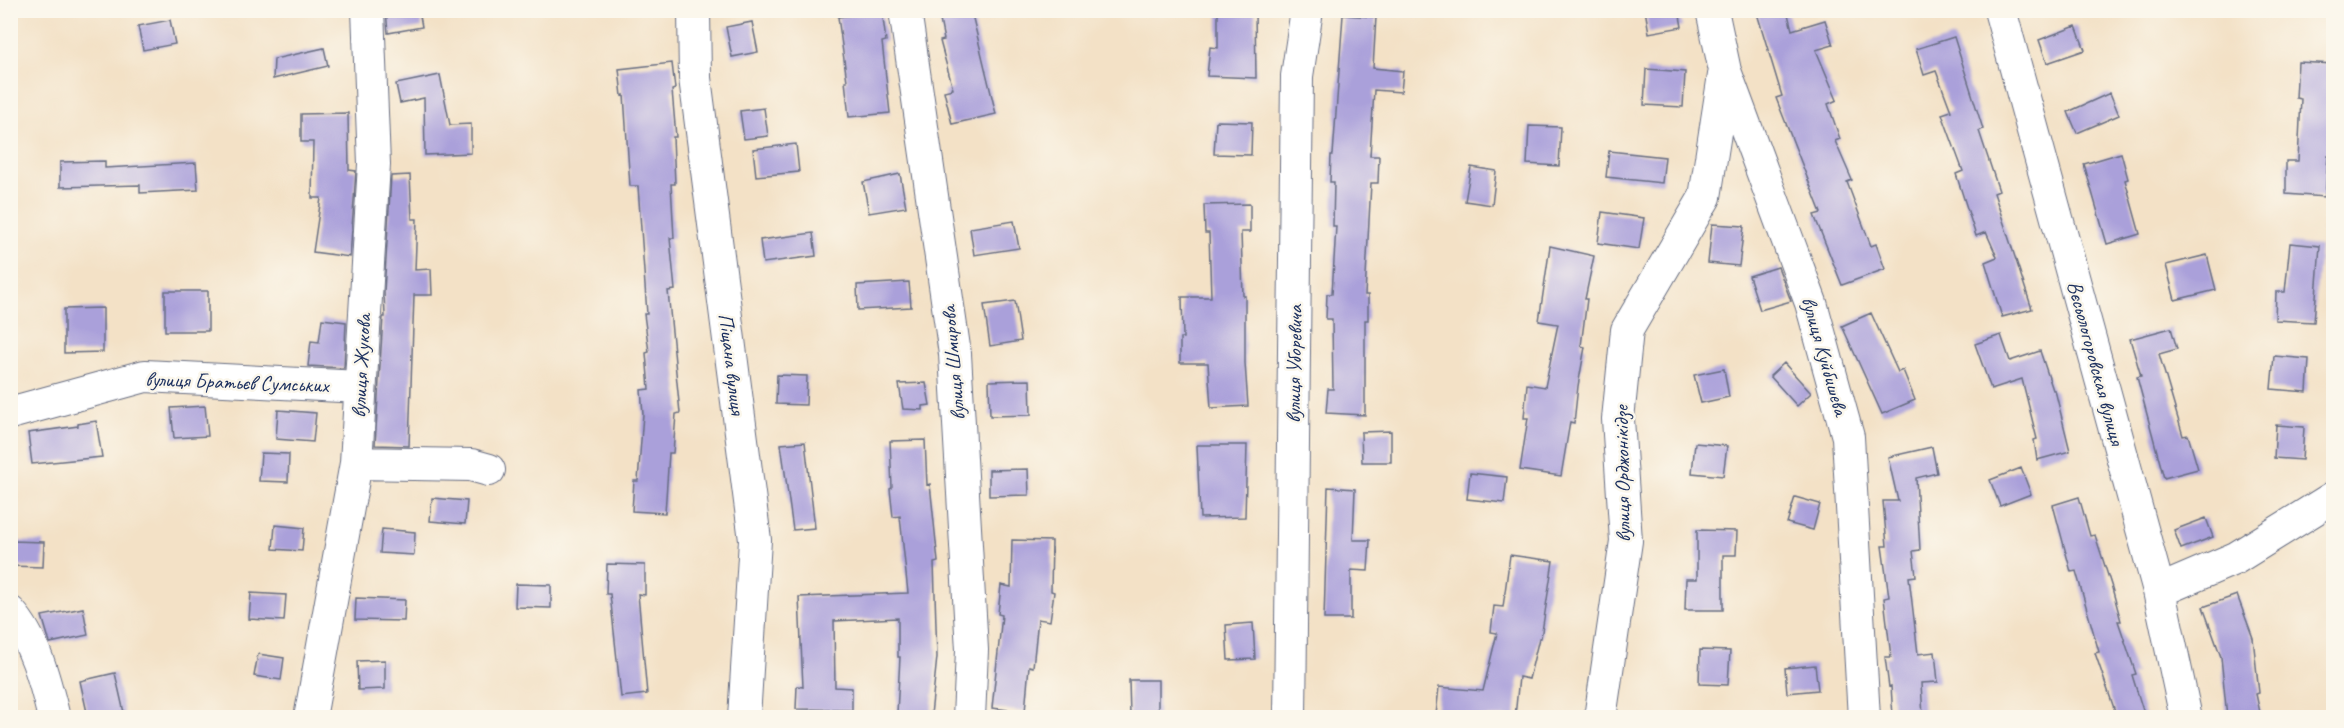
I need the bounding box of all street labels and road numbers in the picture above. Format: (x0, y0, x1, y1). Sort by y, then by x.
street label: Вєсьологоровская вулиця (2062, 278, 2131, 450)
street label: вулиця Куйбишева (1796, 294, 1855, 421)
street label: вулиця Шмирова (935, 302, 971, 421)
street label: вулиця Уборевича (1280, 303, 1308, 423)
street label: вулиця Жукова (345, 311, 377, 419)
street label: Піщана вулиця (713, 312, 751, 418)
street label: вулиця Братьєв Сумських (145, 366, 331, 398)
street label: вулиця Орджонікідзе (1608, 403, 1636, 543)

